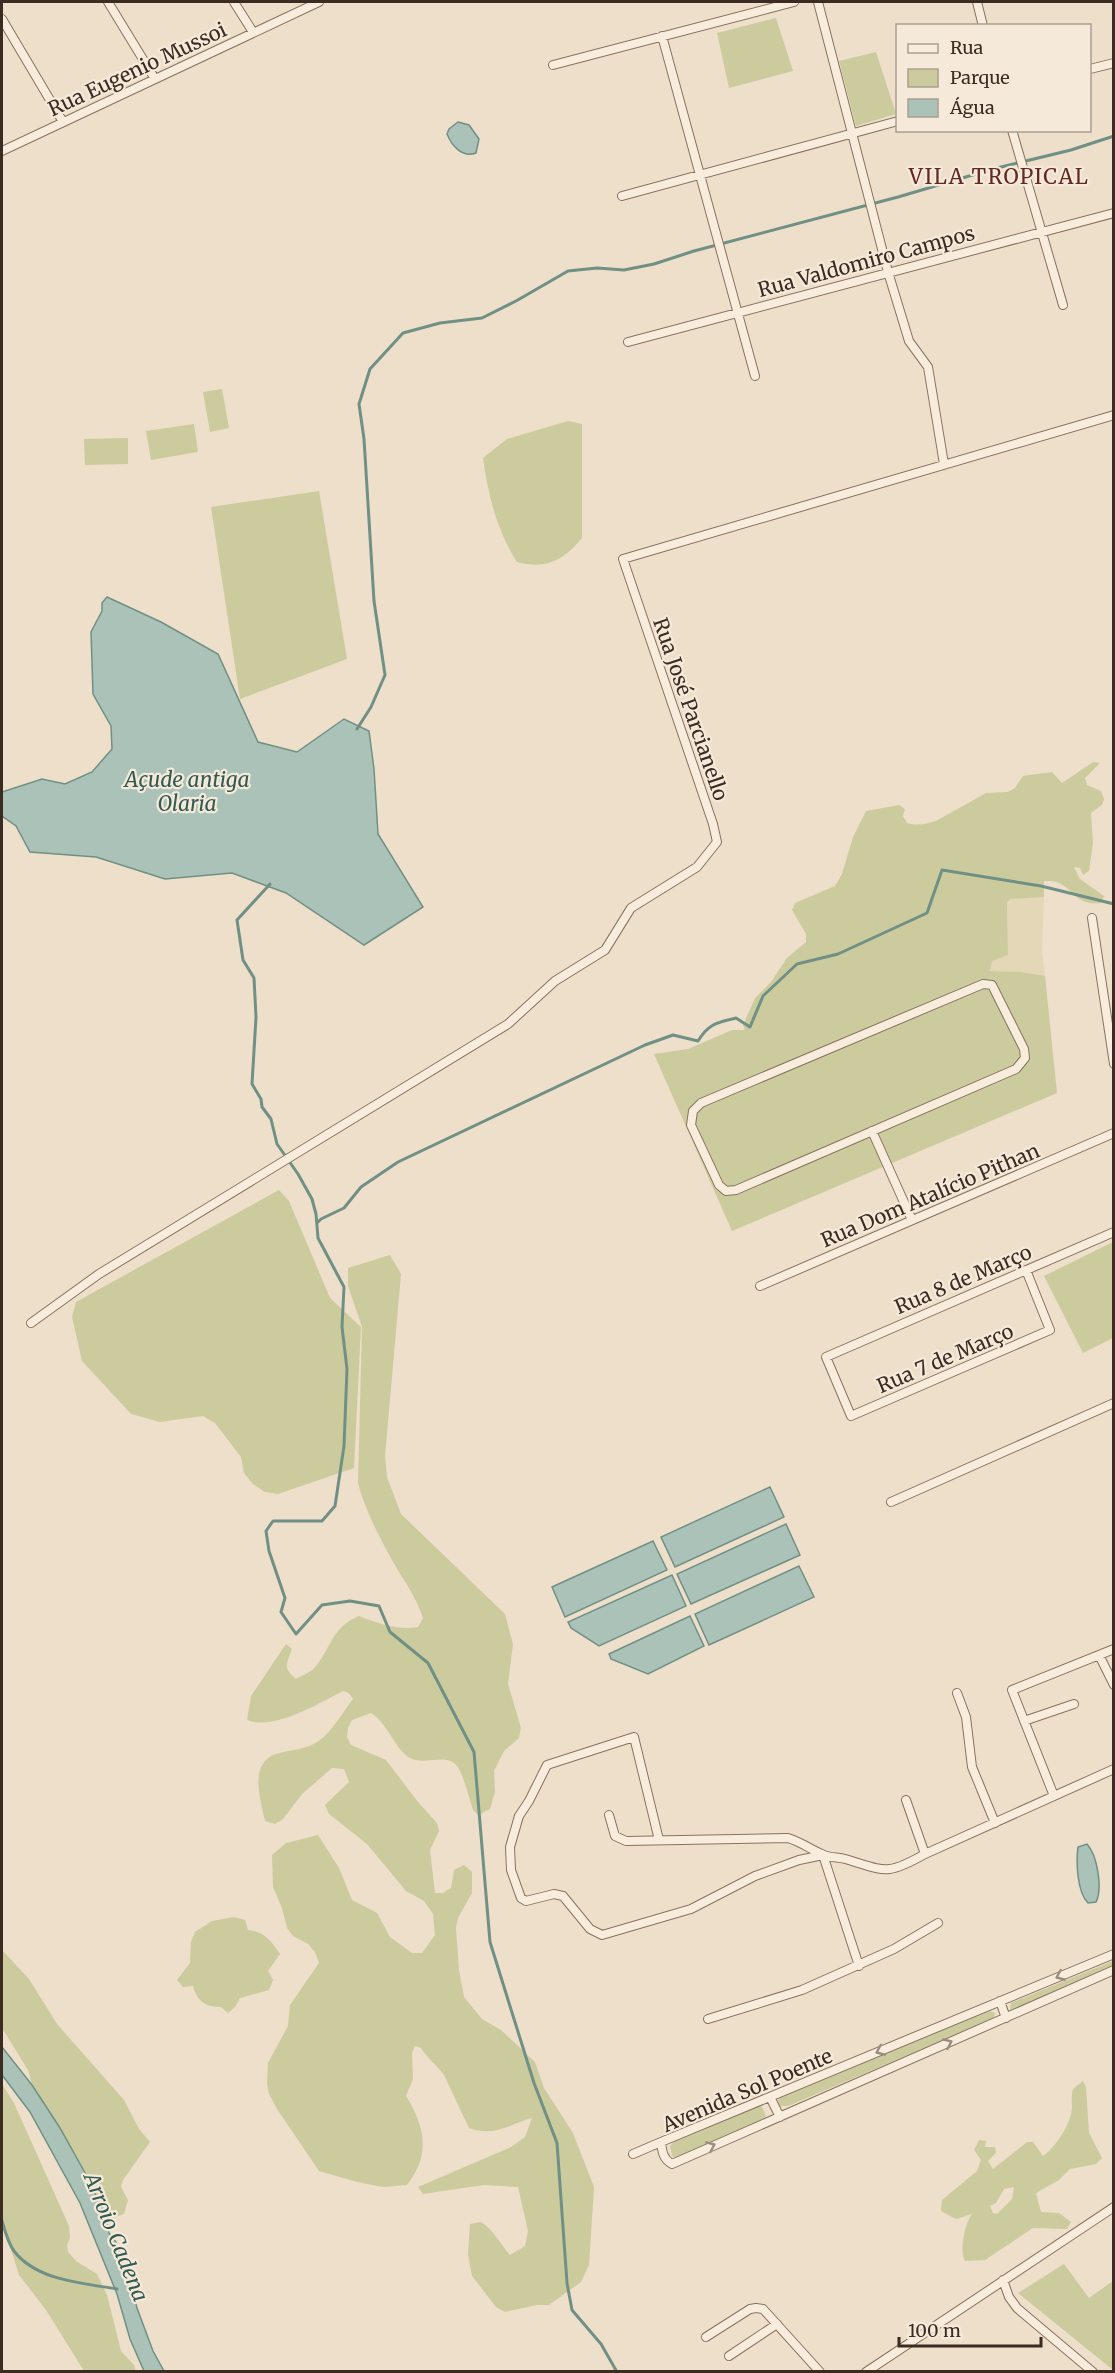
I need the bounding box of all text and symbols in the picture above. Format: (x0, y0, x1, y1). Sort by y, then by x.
street label: Rua Eugenio Mussoi (44, 17, 230, 121)
legend (896, 24, 1091, 132)
text: Rua (950, 36, 984, 59)
text: Parque (950, 66, 1010, 89)
text: Água (949, 96, 995, 119)
district label: VILA TROPICAL (908, 163, 1089, 190)
street label: Rua Valdomiro Campos (755, 220, 977, 302)
street label: Rua José Parcianello (648, 614, 734, 804)
water label: Açude antiga Olaria (123, 766, 249, 817)
street label: Rua Dom Atalício Pithan (817, 1138, 1043, 1252)
street label: Rua 8 de Março (891, 1239, 1036, 1319)
street label: Rua 7 de Março (873, 1318, 1017, 1398)
one-way arrow (1055, 1969, 1066, 1981)
one-way arrow (941, 2038, 952, 2050)
street label: Avenida Sol Poente (657, 2043, 836, 2138)
one-way arrow (875, 2044, 886, 2056)
one-way arrow (705, 2142, 716, 2154)
water label: Arroio Cadena (77, 2167, 154, 2305)
scale bar (899, 2310, 1042, 2348)
text: 100 m (908, 2319, 961, 2342)

